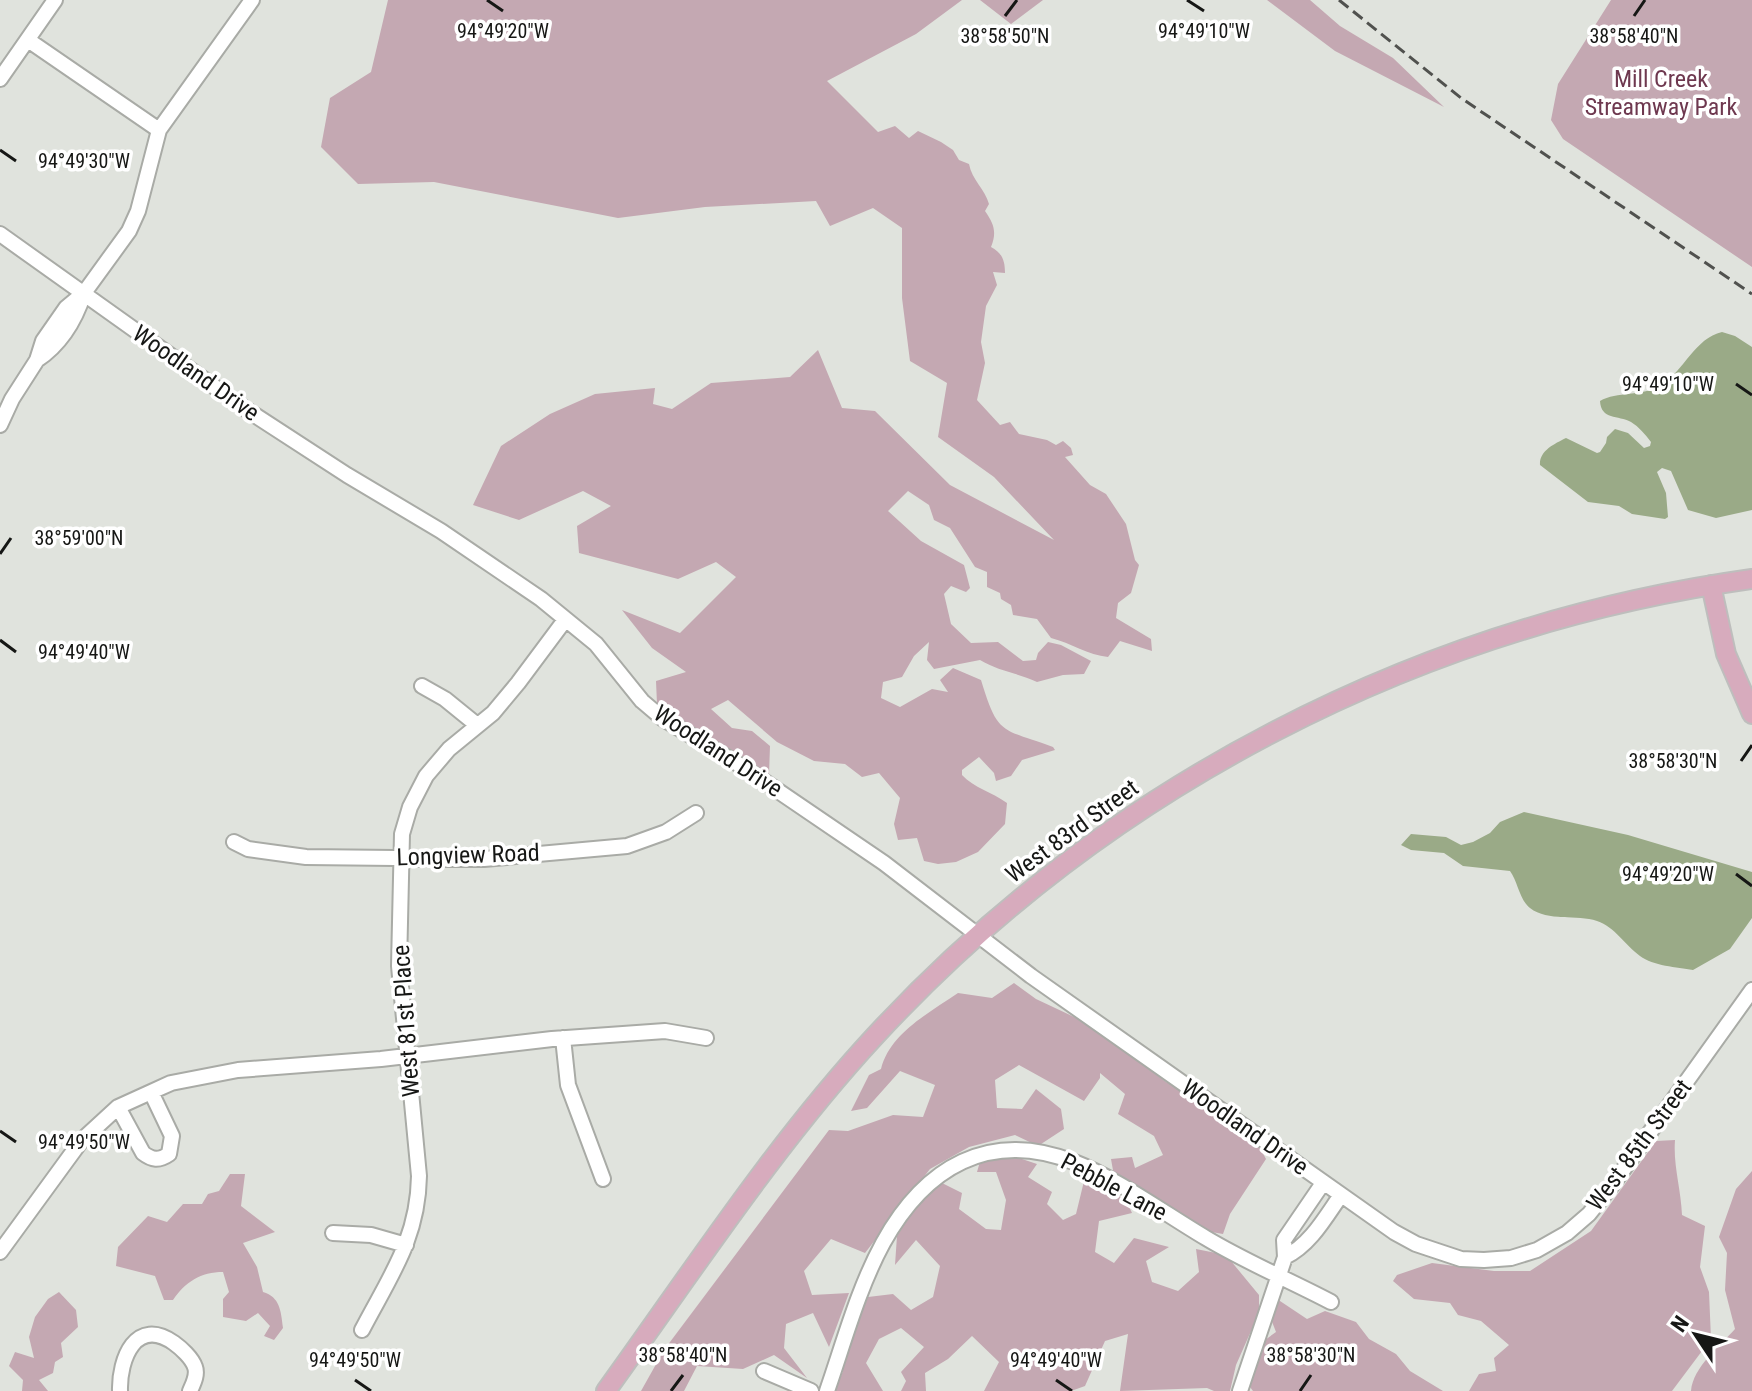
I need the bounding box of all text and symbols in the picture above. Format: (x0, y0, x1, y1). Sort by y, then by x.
text: 94°49'20"W (457, 19, 549, 43)
text: 94°49'10"W (1158, 19, 1250, 43)
text: 38°58'50"N (960, 24, 1050, 48)
text: 38°58'40"N (1589, 24, 1679, 48)
park label: Mill Creek Streamway Park (1585, 65, 1738, 121)
text: 94°49'30"W (38, 149, 130, 173)
street label: Woodland Drive (127, 319, 265, 427)
text: 94°49'10"W (1622, 372, 1714, 396)
text: 38°59'00"N (34, 526, 124, 550)
text: 94°49'40"W (38, 640, 130, 664)
street label: Woodland Drive (648, 699, 788, 803)
text: 38°58'30"N (1628, 749, 1718, 773)
street label: West 83rd Street (1000, 773, 1144, 889)
street label: Longview Road (396, 839, 540, 871)
text: 94°49'20"W (1622, 862, 1714, 886)
street label: West 81st Place (387, 944, 425, 1098)
street label: Woodland Drive (1176, 1073, 1314, 1181)
street label: West 85th Street (1581, 1074, 1697, 1216)
text: 94°49'50"W (38, 1130, 130, 1154)
street label: Pebble Lane (1056, 1147, 1172, 1227)
north arrow (1656, 1295, 1736, 1375)
text: N (1666, 1311, 1694, 1337)
text: 38°58'40"N (638, 1343, 728, 1367)
text: 38°58'30"N (1266, 1343, 1356, 1367)
text: 94°49'50"W (309, 1348, 401, 1372)
text: 94°49'40"W (1010, 1348, 1102, 1372)

